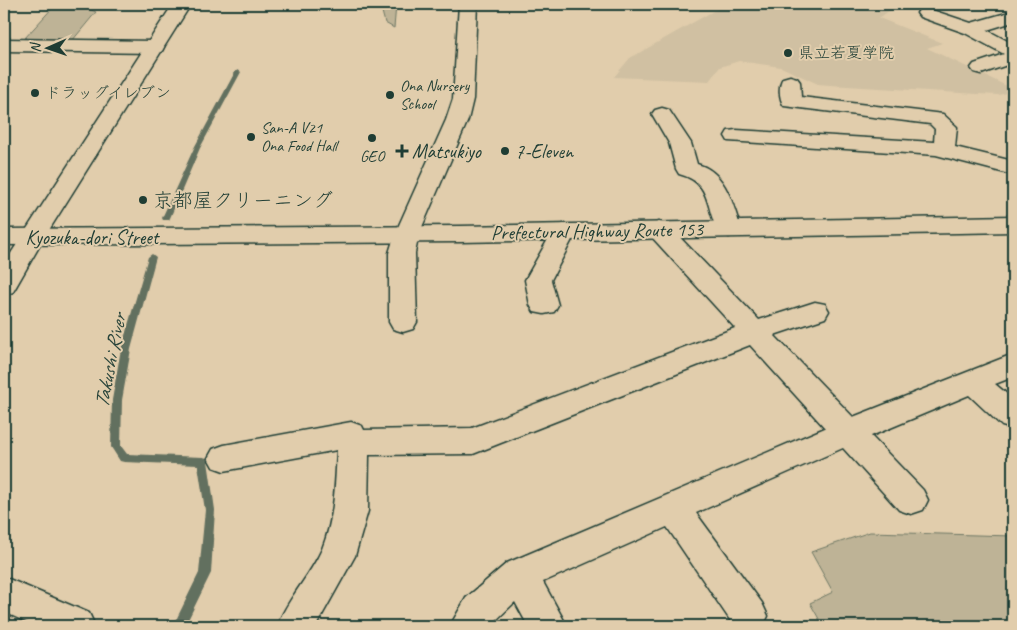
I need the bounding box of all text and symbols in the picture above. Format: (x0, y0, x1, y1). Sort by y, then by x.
north arrow (22, 22, 72, 72)
text: N (27, 41, 44, 53)
place label: 県立若夏学院 (798, 43, 894, 63)
marker: 県立若夏学院 (782, 47, 794, 59)
place label: Ona Nursery School (400, 76, 471, 114)
place label: ドラッグイレブン (45, 83, 171, 103)
marker: ドラッグイレブン (29, 87, 41, 99)
marker: Ona Nursery School (384, 89, 396, 101)
place label: San-A V21 Ona Food Hall (261, 118, 340, 156)
marker: San-A V21 Ona Food Hall (245, 131, 257, 143)
marker: GEO (366, 132, 378, 144)
place label: Matsukiyo (412, 139, 482, 164)
place label: 7-Eleven (515, 139, 574, 164)
marker: Matsukiyo (396, 145, 408, 157)
marker: 7-Eleven (499, 145, 511, 157)
place label: GEO (360, 146, 386, 166)
place label: 京都屋クリーニング (153, 188, 333, 213)
marker: 京都屋クリーニング (137, 194, 149, 206)
street label: Prefectural Highway Route 153 (491, 217, 705, 245)
street label: Kyozuka-dori Street (26, 225, 161, 250)
water label: Takushi River (88, 309, 132, 410)

